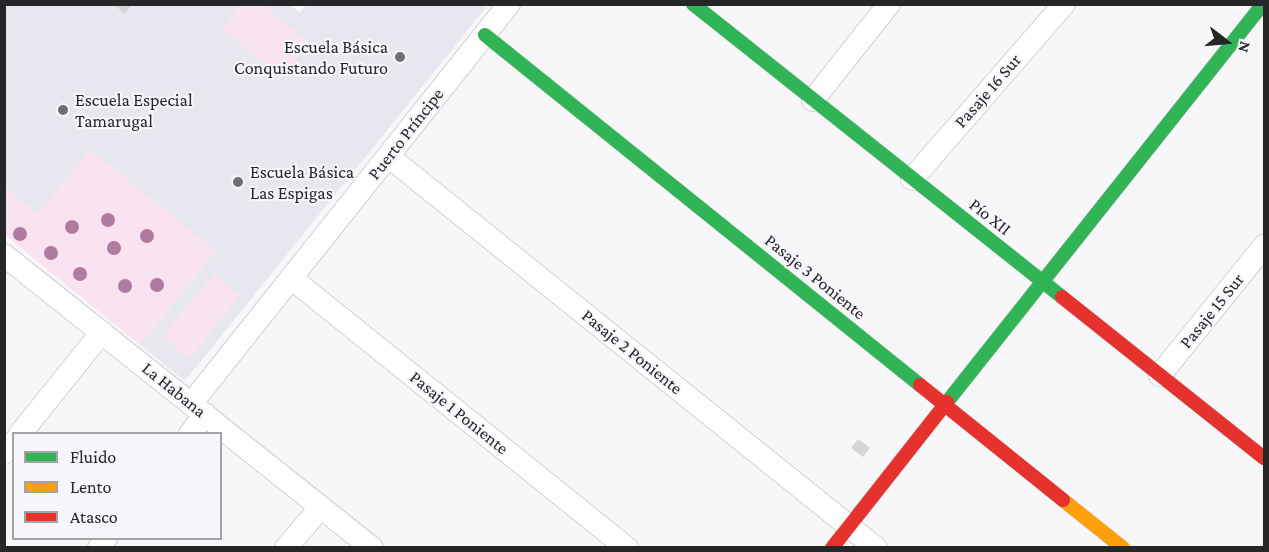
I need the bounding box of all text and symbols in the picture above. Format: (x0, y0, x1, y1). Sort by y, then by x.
north arrow (1197, 12, 1257, 72)
place label: Escuela Básica Conquistando Futuro (234, 36, 388, 78)
text: N (1235, 40, 1254, 55)
marker: Escuela Básica Conquistando Futuro (393, 50, 407, 64)
street label: Pasaje 16 Sur (950, 50, 1026, 132)
street label: Puerto Príncipe (364, 84, 448, 184)
place label: Escuela Especial Tamarugal (75, 89, 193, 132)
marker: Escuela Especial Tamarugal (56, 103, 70, 117)
place label: Escuela Básica Las Espigas (250, 161, 354, 204)
marker: Escuela Básica Las Espigas (231, 175, 245, 189)
street label: Pío XII (965, 194, 1015, 240)
street label: Pasaje 3 Poniente (760, 230, 870, 324)
street label: Pasaje 15 Sur (1175, 269, 1249, 353)
street label: Pasaje 2 Poniente (577, 305, 687, 399)
street label: La Habana (138, 358, 210, 422)
street label: Pasaje 1 Poniente (405, 367, 513, 459)
legend (12, 432, 222, 540)
text: Fluido (70, 447, 116, 467)
text: Lento (70, 477, 111, 497)
text: Atasco (70, 507, 118, 527)

